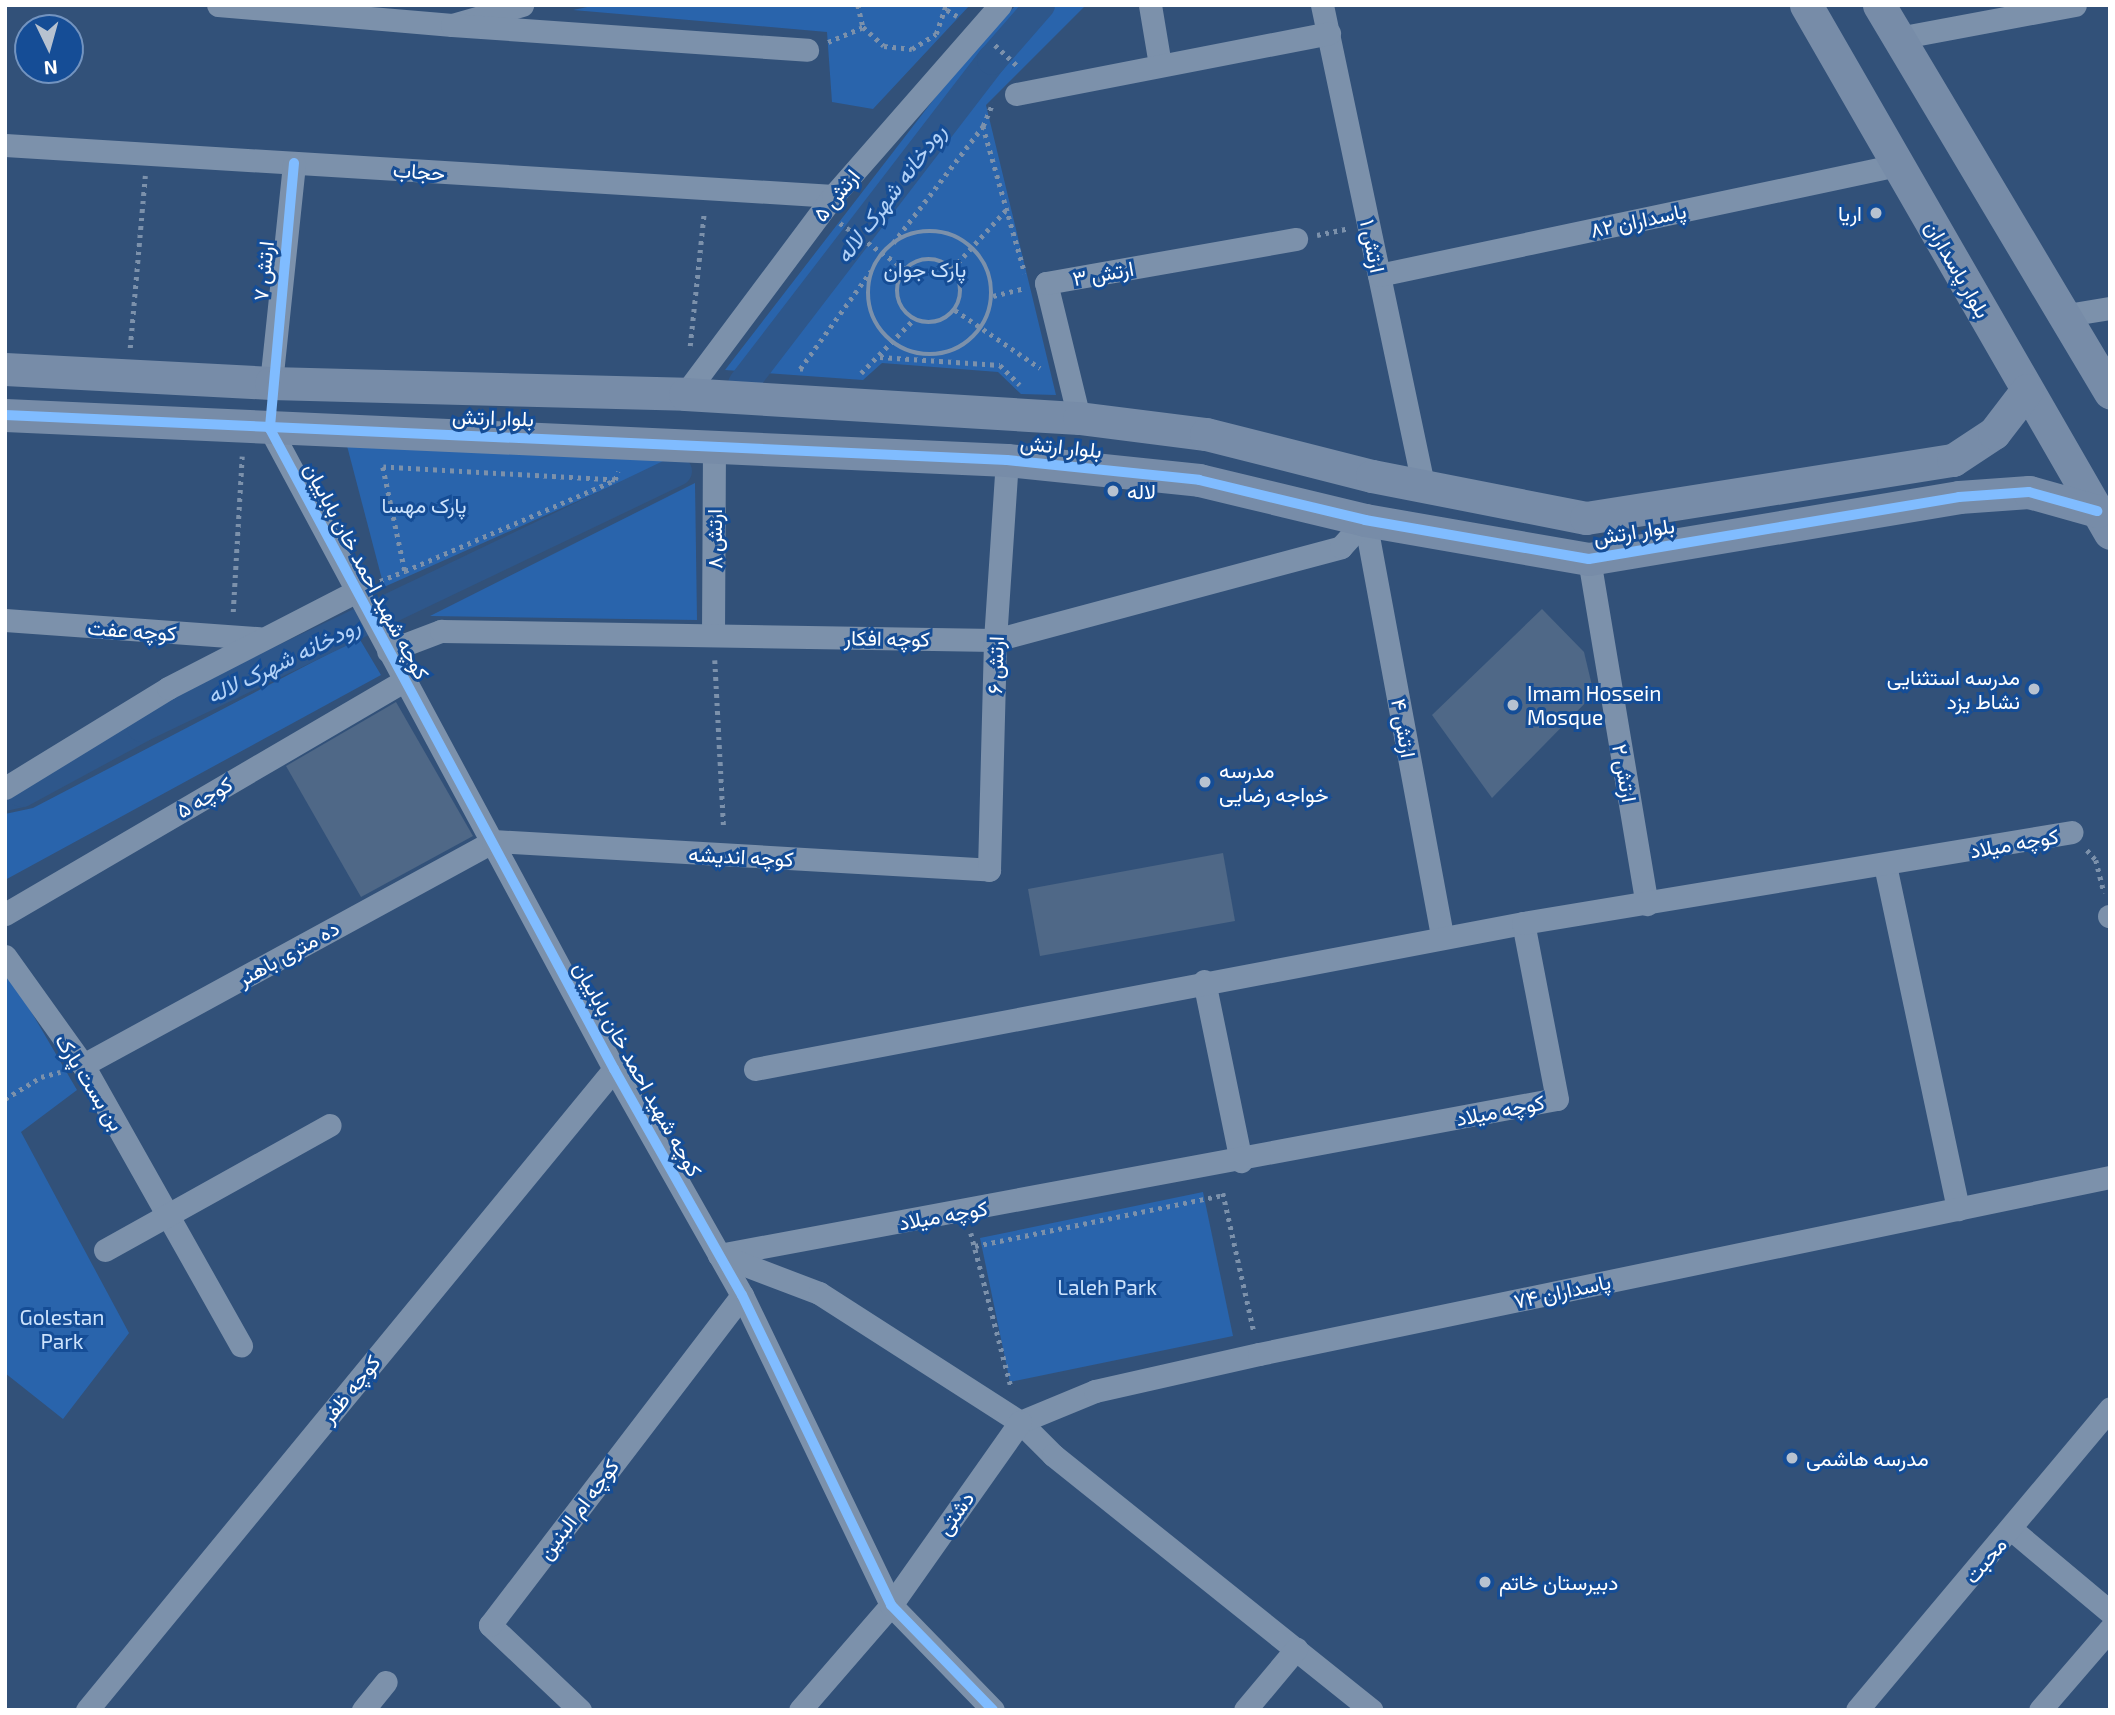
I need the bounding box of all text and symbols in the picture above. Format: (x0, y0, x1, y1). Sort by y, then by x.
north arrow (14, 14, 84, 84)
text: N (43, 56, 59, 80)
water label: رودخانه شهرک لاله (829, 118, 951, 268)
street label: حجاب (392, 157, 446, 185)
street label: ارتش ۵ (807, 164, 865, 226)
street label: پاسداران ۸۲ (1588, 198, 1688, 242)
place label: اریا (1838, 200, 1862, 226)
marker: اریا (1868, 205, 1884, 221)
street label: بلوار پاسداران (1920, 216, 1996, 322)
street label: ارتش ۱ (1355, 217, 1391, 275)
street label: ارتش ۷ (247, 240, 279, 302)
street label: ارتش ۳ (1071, 255, 1135, 291)
park label: پارک جوان (884, 256, 966, 282)
street label: بلوار ارتش (452, 403, 534, 431)
street label: بلوار ارتش (1019, 429, 1103, 463)
street label: کوچه شهید احمد خان باباییان (299, 458, 435, 684)
place label: لاله (1127, 478, 1156, 504)
marker: لاله (1105, 483, 1121, 499)
park label: پارک مهسا (381, 492, 467, 518)
street label: ارتش ۸ (701, 509, 727, 569)
street label: بلوار ارتش (1592, 512, 1676, 550)
water label: رودخانه شهرک لاله (202, 611, 364, 709)
street label: کوچه عفت (87, 614, 177, 646)
street label: کوچه افکار (844, 625, 930, 651)
street label: ارتش ۶ (981, 636, 1009, 694)
place label: مدرسه استثنایی نشاط یزد (1887, 664, 2020, 714)
place label: Imam Hossein Mosque (1527, 680, 1661, 730)
marker: مدرسه استثنایی نشاط یزد (2026, 681, 2042, 697)
street label: ارتش ۴ (1386, 696, 1422, 760)
marker: Imam Hossein Mosque (1505, 697, 1521, 713)
street label: ارتش ۲ (1607, 742, 1643, 804)
place label: مدرسه خواجه رضایی (1219, 757, 1329, 807)
street label: کوچه ۵ (171, 771, 237, 823)
marker: مدرسه خواجه رضایی (1197, 774, 1213, 790)
street label: کوچه میلاد (1968, 823, 2060, 863)
street label: کوچه اندیشه (688, 841, 794, 871)
street label: ده متری باهنر (233, 915, 343, 991)
street label: کوچه شهید احمد خان باباییان (568, 957, 708, 1181)
street label: بن بست پارک (50, 1029, 130, 1135)
street label: کوچه میلاد (1454, 1089, 1546, 1131)
street label: کوچه میلاد (897, 1195, 989, 1235)
street label: پاسداران ۷۴ (1511, 1268, 1613, 1314)
park label: Laleh Park (1057, 1274, 1157, 1300)
park label: Golestan Park (19, 1304, 105, 1354)
street label: کوچه ظفر (315, 1350, 385, 1428)
place label: مدرسه هاشمی (1806, 1445, 1929, 1471)
marker: مدرسه هاشمی (1784, 1450, 1800, 1466)
street label: کوچه ام البنین (532, 1454, 624, 1564)
street label: دشتی (931, 1486, 979, 1540)
street label: محبت (1959, 1532, 2011, 1588)
place label: دبیرستان خاتم (1499, 1569, 1618, 1595)
marker: دبیرستان خاتم (1477, 1574, 1493, 1590)

